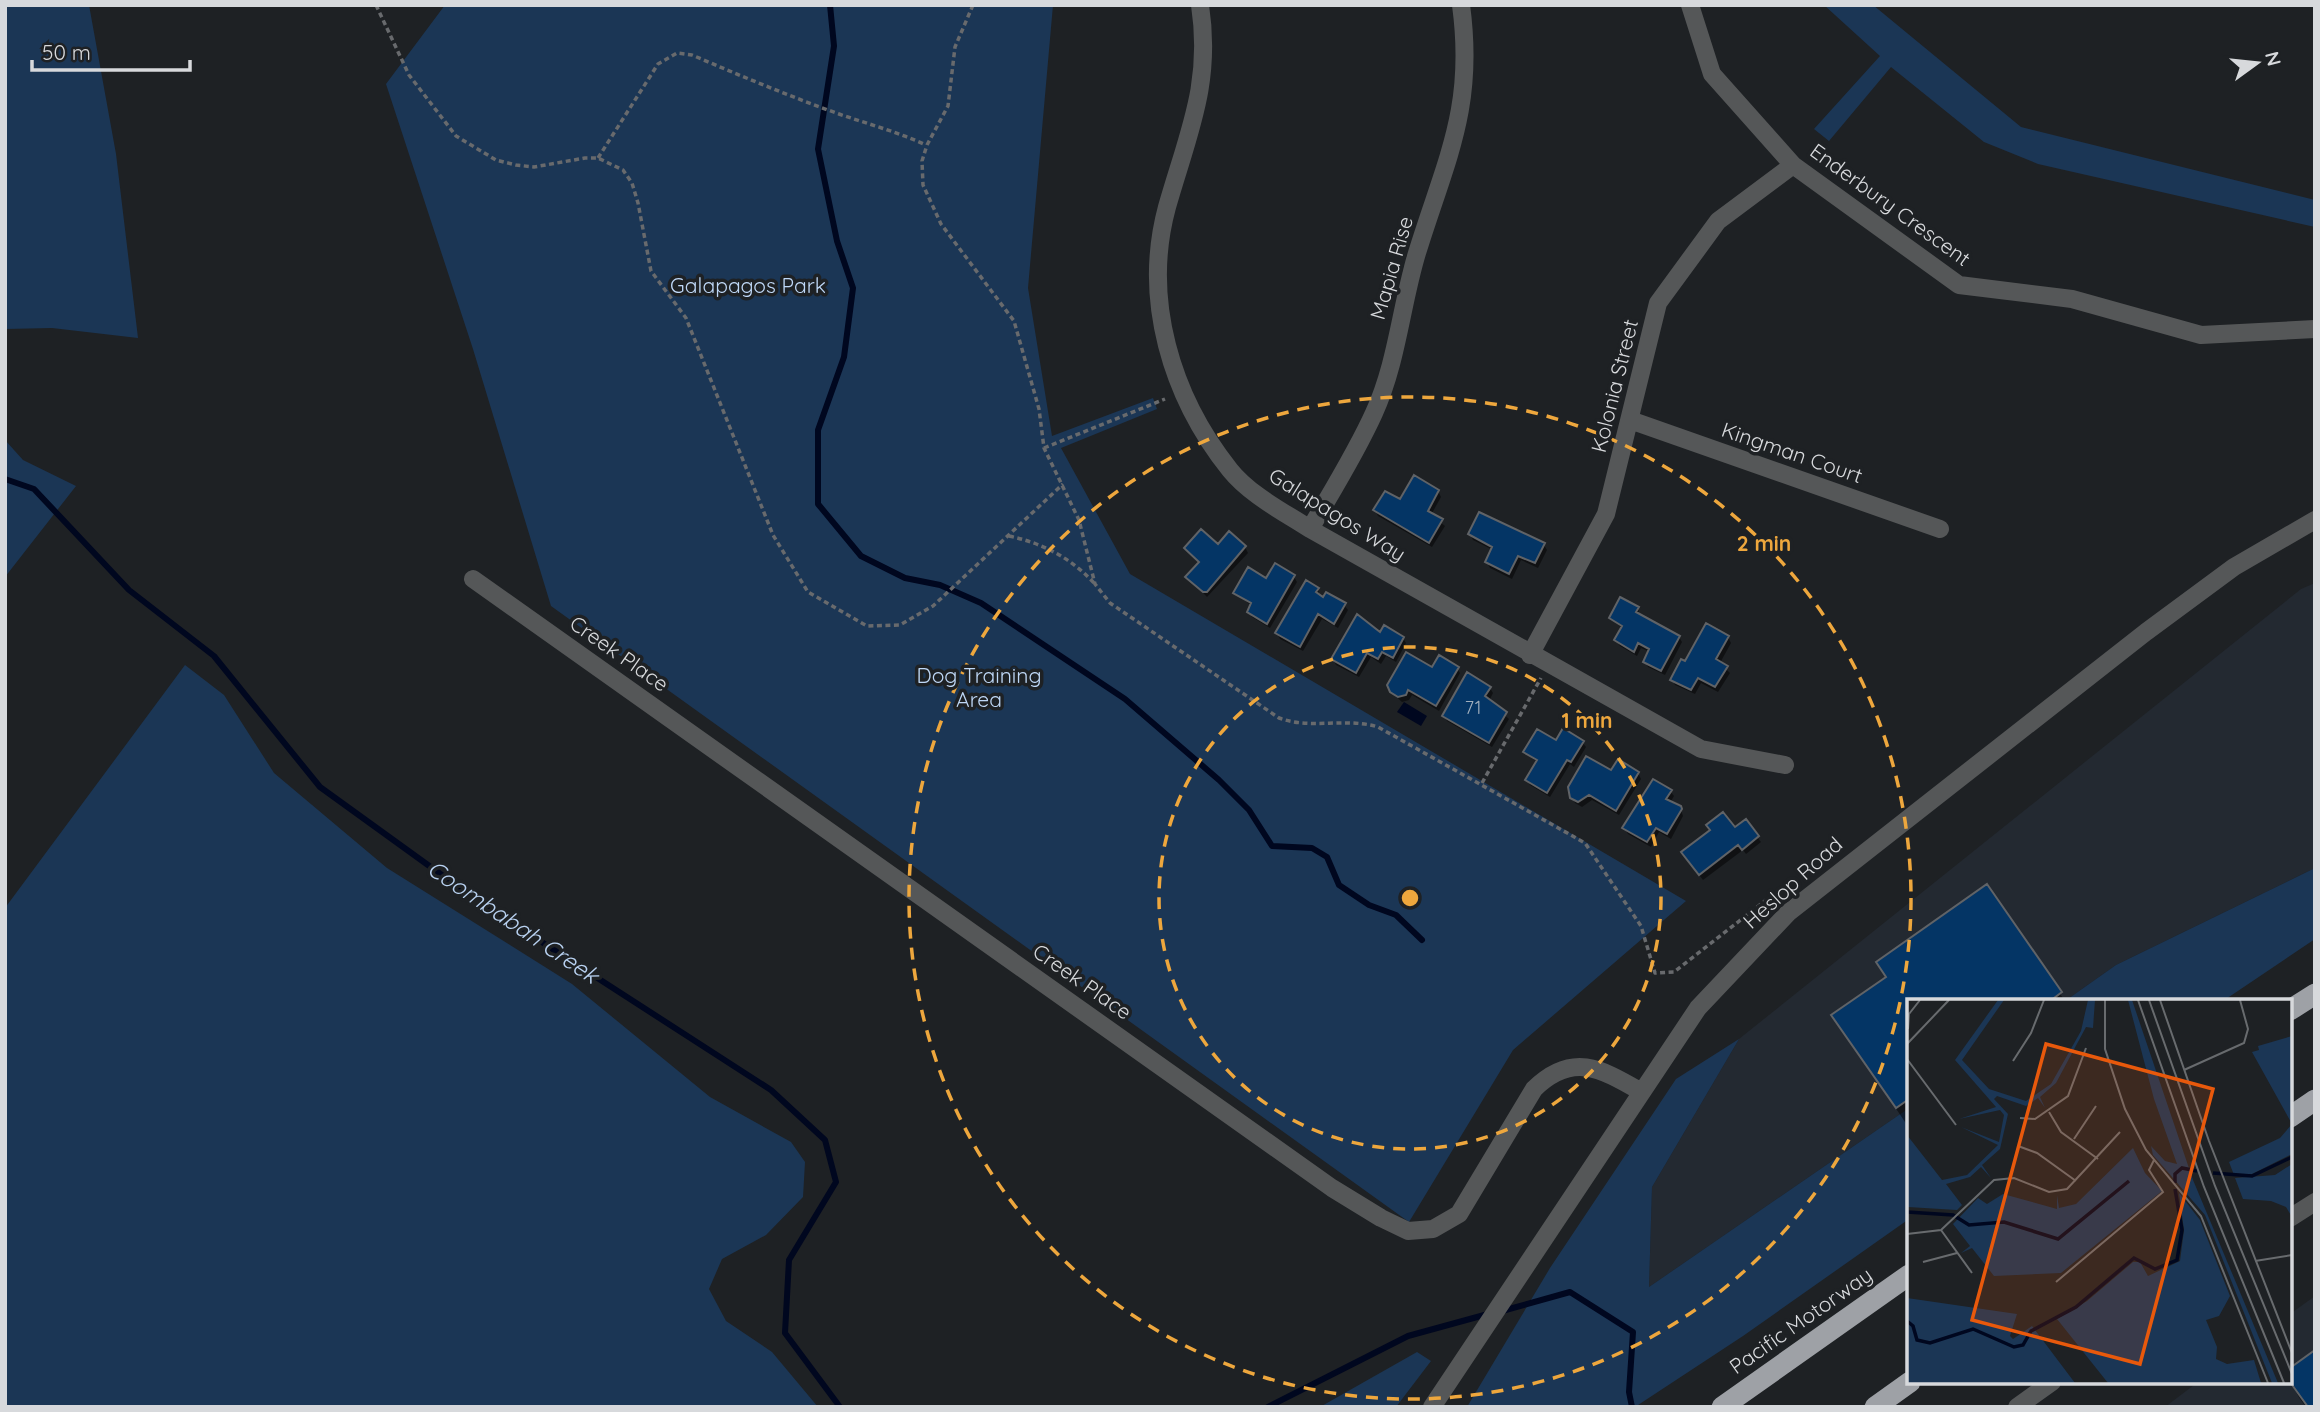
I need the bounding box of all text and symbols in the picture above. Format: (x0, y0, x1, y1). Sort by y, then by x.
scale bar (32, 28, 189, 72)
north arrow (2222, 28, 2292, 98)
text: 50 m (42, 39, 91, 65)
text: N (2260, 49, 2287, 68)
street label: Enderbury Crescent (1805, 137, 1976, 271)
street label: Mapia Rise (1364, 213, 1418, 322)
park label: Galapagos Park (670, 272, 826, 298)
street label: Kolonia Street (1585, 317, 1643, 455)
street label: Kingman Court (1718, 416, 1866, 488)
street label: Galapagos Way (1264, 462, 1411, 567)
text: 2 min (1737, 530, 1791, 556)
street label: Creek Place (565, 610, 674, 697)
park label: Dog Training Area (916, 662, 1042, 712)
house number: 71 (1465, 696, 1481, 719)
text: 1 min (1562, 707, 1612, 733)
street label: Heslop Road (1737, 831, 1847, 934)
water label: Coombabah Creek (422, 853, 606, 991)
centre of rings (1398, 886, 1422, 910)
street label: Creek Place (1028, 938, 1137, 1025)
inset map (1907, 999, 2292, 1384)
street label: Pacific Motorway (1724, 1261, 1877, 1379)

